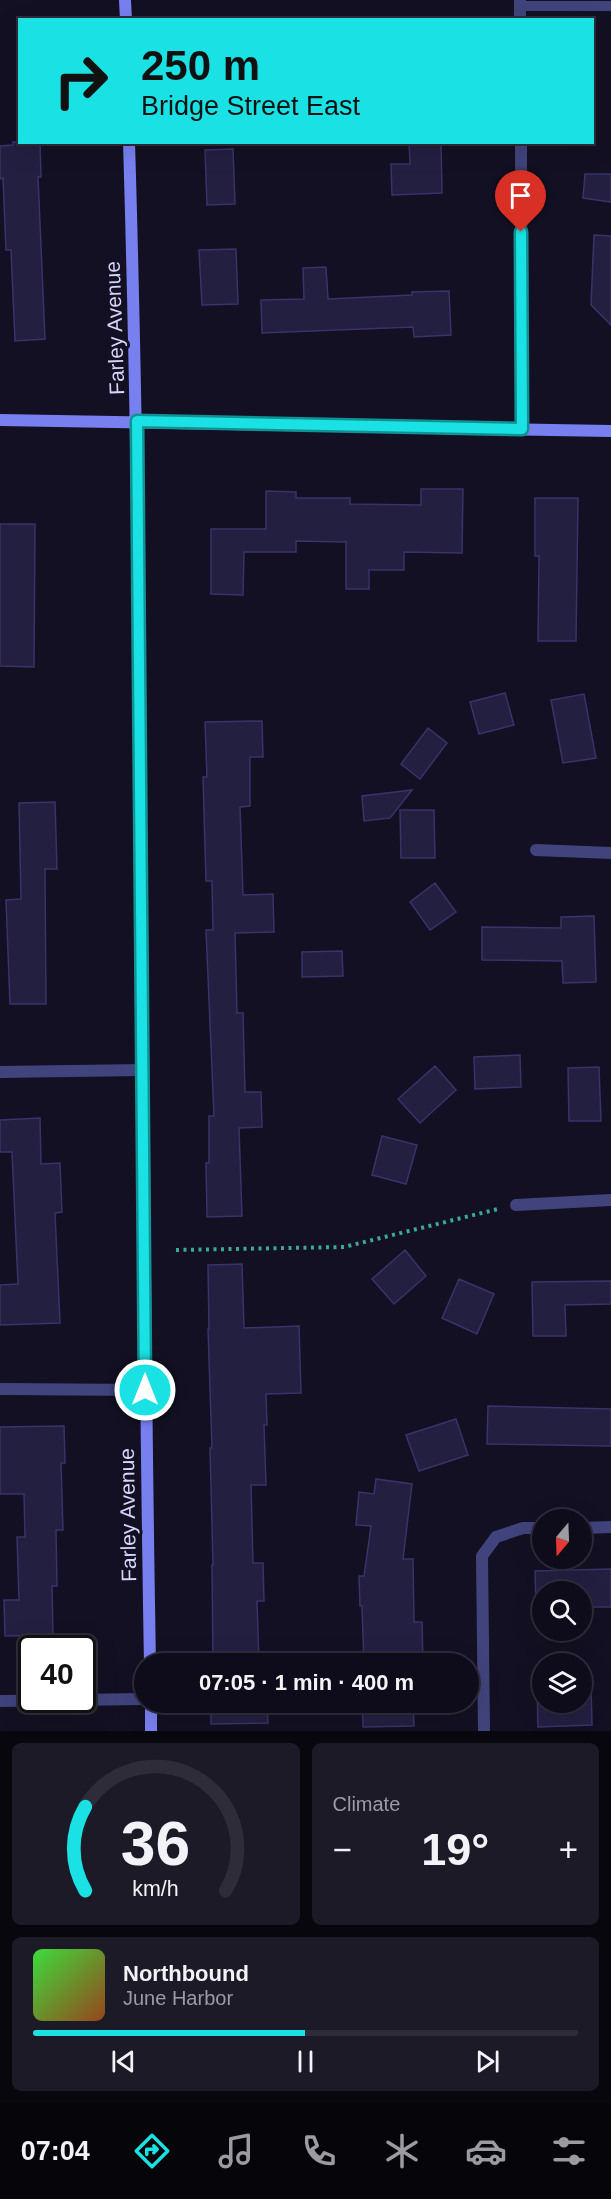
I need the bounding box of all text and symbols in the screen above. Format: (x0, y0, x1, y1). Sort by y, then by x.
icon: right (42, 42, 120, 120)
text: 250 m (141, 42, 260, 89)
text: Bridge Street East (141, 91, 360, 121)
pin (495, 170, 546, 232)
icon: arrive (504, 179, 537, 212)
street label: Farley Avenue (101, 261, 128, 395)
position arrow (113, 1358, 177, 1422)
street label: Farley Avenue (115, 1448, 140, 1582)
north arrow (532, 1509, 592, 1569)
map controls (532, 1509, 592, 1713)
button: search (532, 1581, 592, 1641)
speed limit sign: 40 (18, 1635, 96, 1713)
button: layers (532, 1653, 592, 1713)
text: 07:05 · 1 min · 400 m (199, 1670, 414, 1695)
text: Climate (333, 1793, 400, 1815)
text: 36 (121, 1809, 190, 1878)
text: 19° (421, 1824, 489, 1875)
text: − (333, 1831, 352, 1868)
text: + (559, 1831, 578, 1868)
text: km/h (133, 1877, 179, 1901)
text: Northbound (123, 1961, 249, 1986)
text: June Harbor (123, 1987, 233, 2009)
icon: previous (107, 2045, 140, 2078)
icon: pause (289, 2045, 322, 2078)
icon: next (471, 2045, 504, 2078)
icon: directions (131, 2130, 173, 2172)
icon: music (215, 2130, 257, 2172)
icon: phone (298, 2130, 340, 2172)
icon: climate (381, 2130, 423, 2172)
icon: car (465, 2130, 507, 2172)
icon: filters (548, 2130, 590, 2172)
text: 07:04 (21, 2136, 90, 2166)

